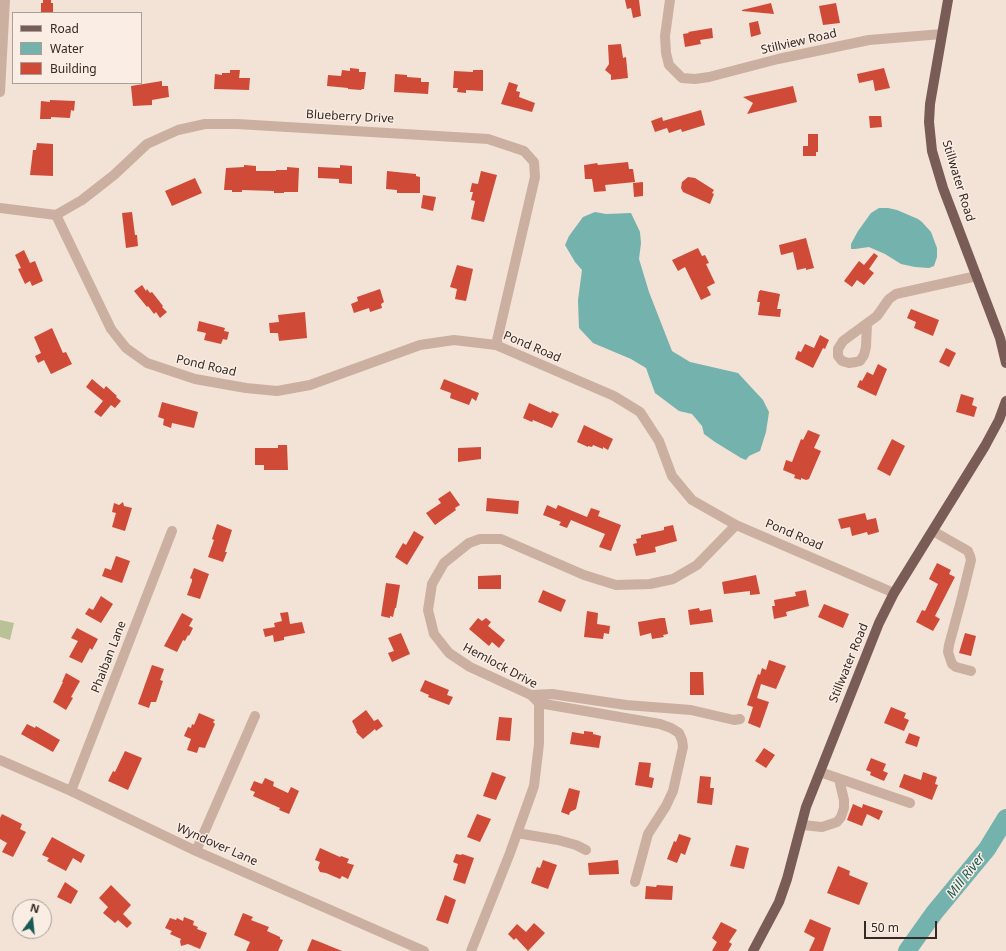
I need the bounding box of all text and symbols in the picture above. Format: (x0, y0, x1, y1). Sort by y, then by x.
legend (12, 12, 142, 84)
text: Road (50, 20, 79, 37)
street label: Stillview Road (760, 26, 838, 58)
text: Water (50, 40, 84, 57)
text: Building (50, 60, 97, 77)
street label: Blueberry Drive (306, 108, 394, 126)
street label: Stillwater Road (939, 139, 977, 223)
street label: Pond Road (501, 328, 563, 366)
street label: Pond Road (175, 352, 237, 380)
street label: Pond Road (763, 516, 825, 554)
street label: Phaiban Lane (89, 619, 129, 695)
street label: Stillwater Road (827, 621, 871, 705)
street label: Hemlock Drive (460, 640, 540, 692)
street label: Wyndover Lane (174, 821, 260, 869)
water label: Mill River (944, 850, 988, 902)
north arrow (12, 899, 52, 939)
text: N (29, 899, 41, 916)
scale bar (866, 913, 939, 939)
text: 50 m (871, 919, 899, 936)

